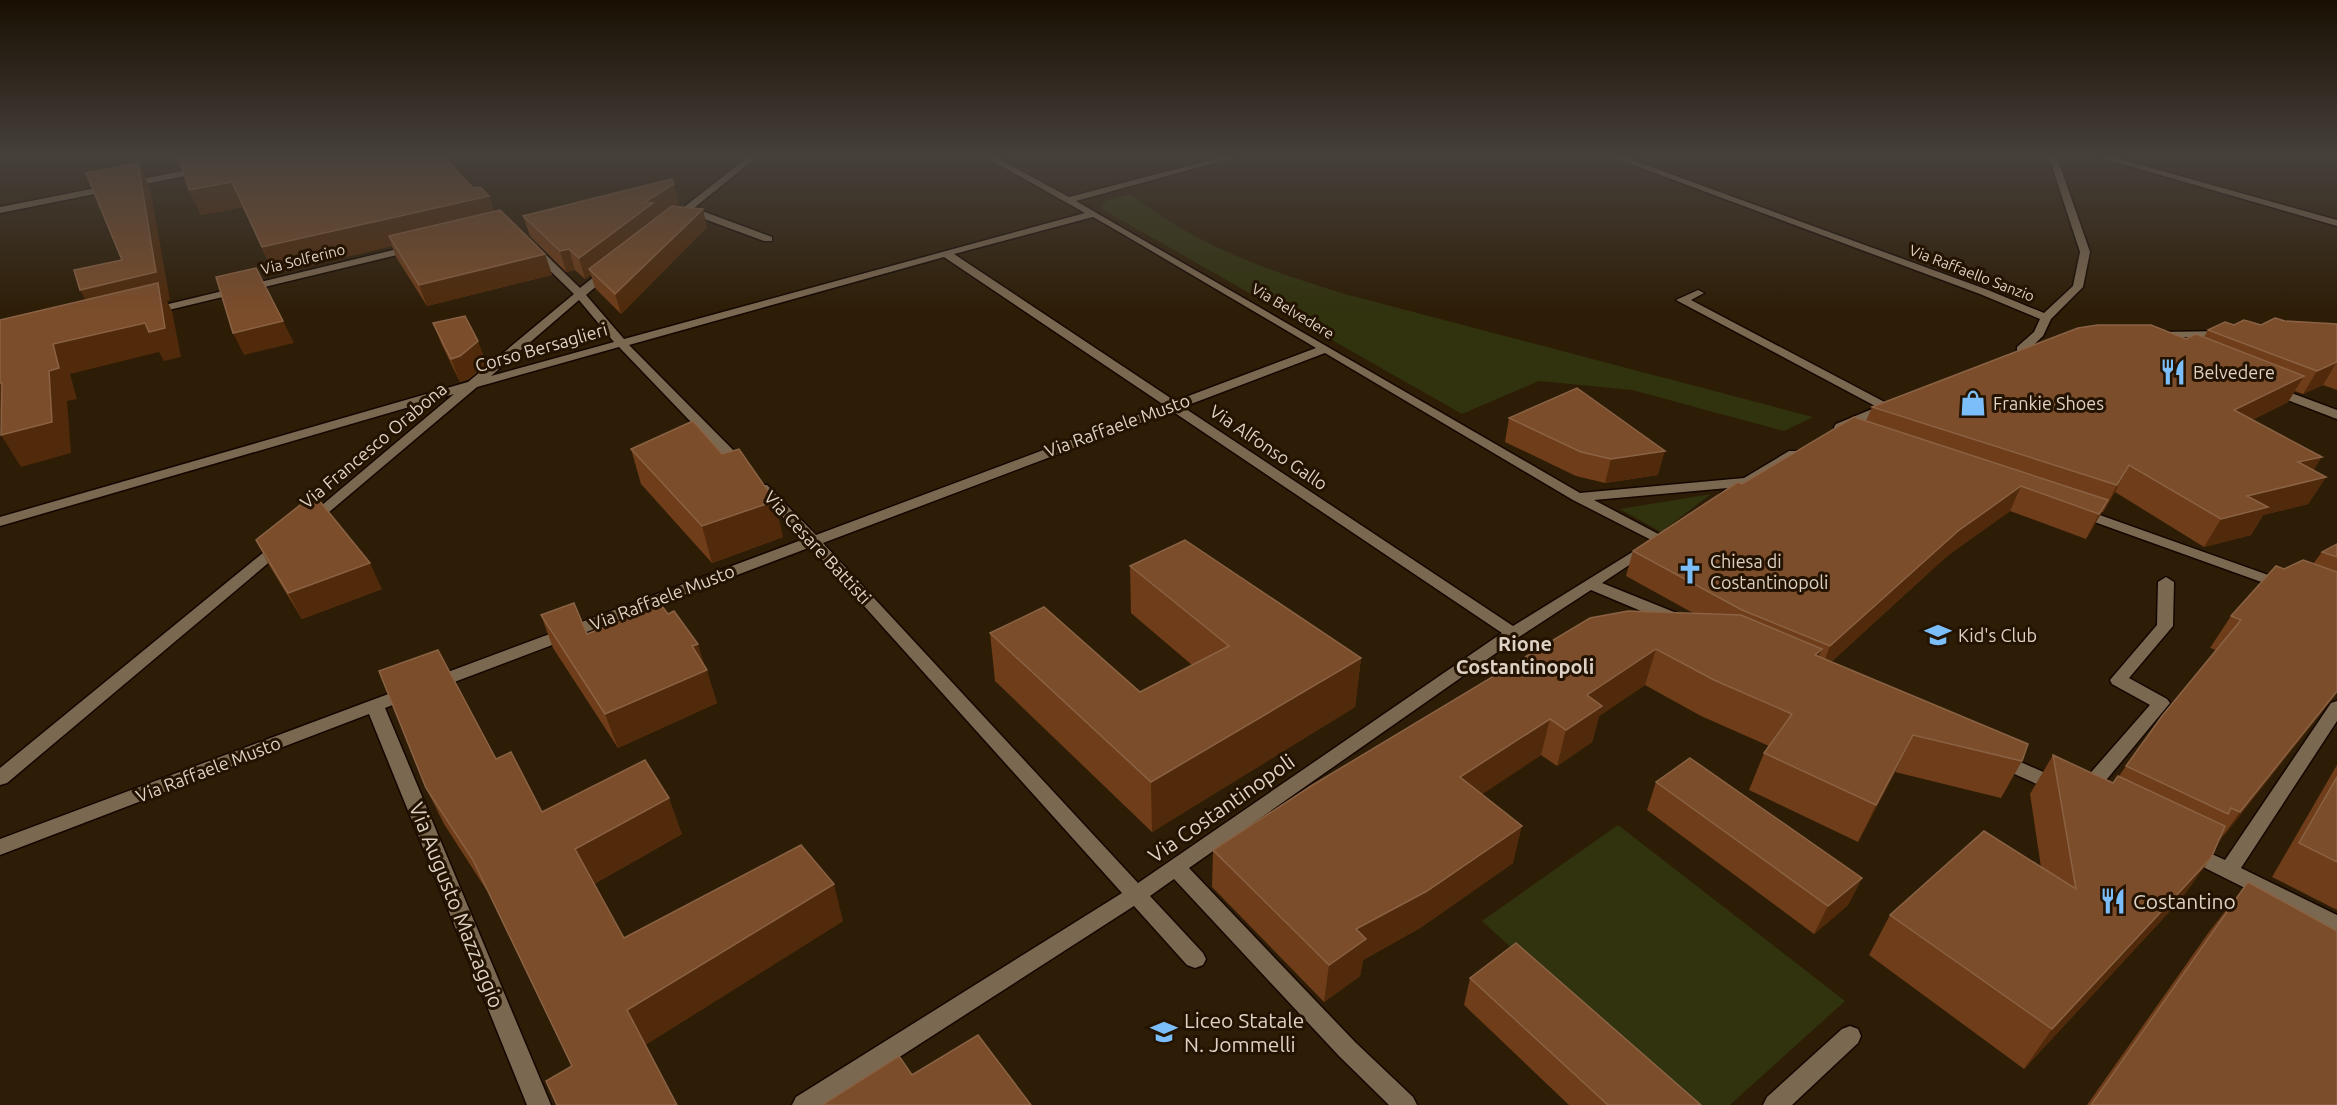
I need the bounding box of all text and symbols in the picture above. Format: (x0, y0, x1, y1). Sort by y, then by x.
street label: Via Solferino (259, 240, 347, 278)
street label: Via Raffaello Sanzio (1907, 241, 2037, 305)
street label: Via Belvedere (1249, 280, 1337, 342)
street label: Corso Bersaglieri (473, 319, 609, 375)
restaurant icon: Belvedere (2158, 357, 2188, 387)
place label: Belvedere (2193, 362, 2275, 382)
street label: Via Francesco Orabona (296, 378, 450, 512)
shop icon: Frankie Shoes (1958, 388, 1988, 418)
street label: Via Raffaele Musto (1042, 389, 1192, 461)
place label: Frankie Shoes (1993, 393, 2104, 413)
street label: Via Alfonso Gallo (1206, 400, 1332, 494)
street label: Via Cesare Battisti (761, 486, 875, 608)
place label: Chiesa di Costantinopoli (1710, 551, 1828, 592)
church icon: Chiesa di Costantinopoli (1675, 556, 1705, 586)
street label: Via Raffaele Musto (587, 560, 737, 634)
school or university icon: Kid's Club (1923, 620, 1953, 650)
place label: Kid's Club (1958, 625, 2037, 645)
district label: Rione Costantinopoli (1456, 632, 1594, 678)
street label: Via Raffaele Musto (133, 732, 283, 806)
street label: Via Costantinopoli (1143, 749, 1299, 867)
street label: Via Augusto Mazzaggio (405, 799, 509, 1011)
restaurant icon: Costantino (2098, 886, 2128, 916)
place label: Costantino (2133, 889, 2236, 913)
place label: Liceo Statale N. Jommelli (1184, 1008, 1304, 1056)
school or university icon: Liceo Statale N. Jommelli (1149, 1017, 1179, 1047)

